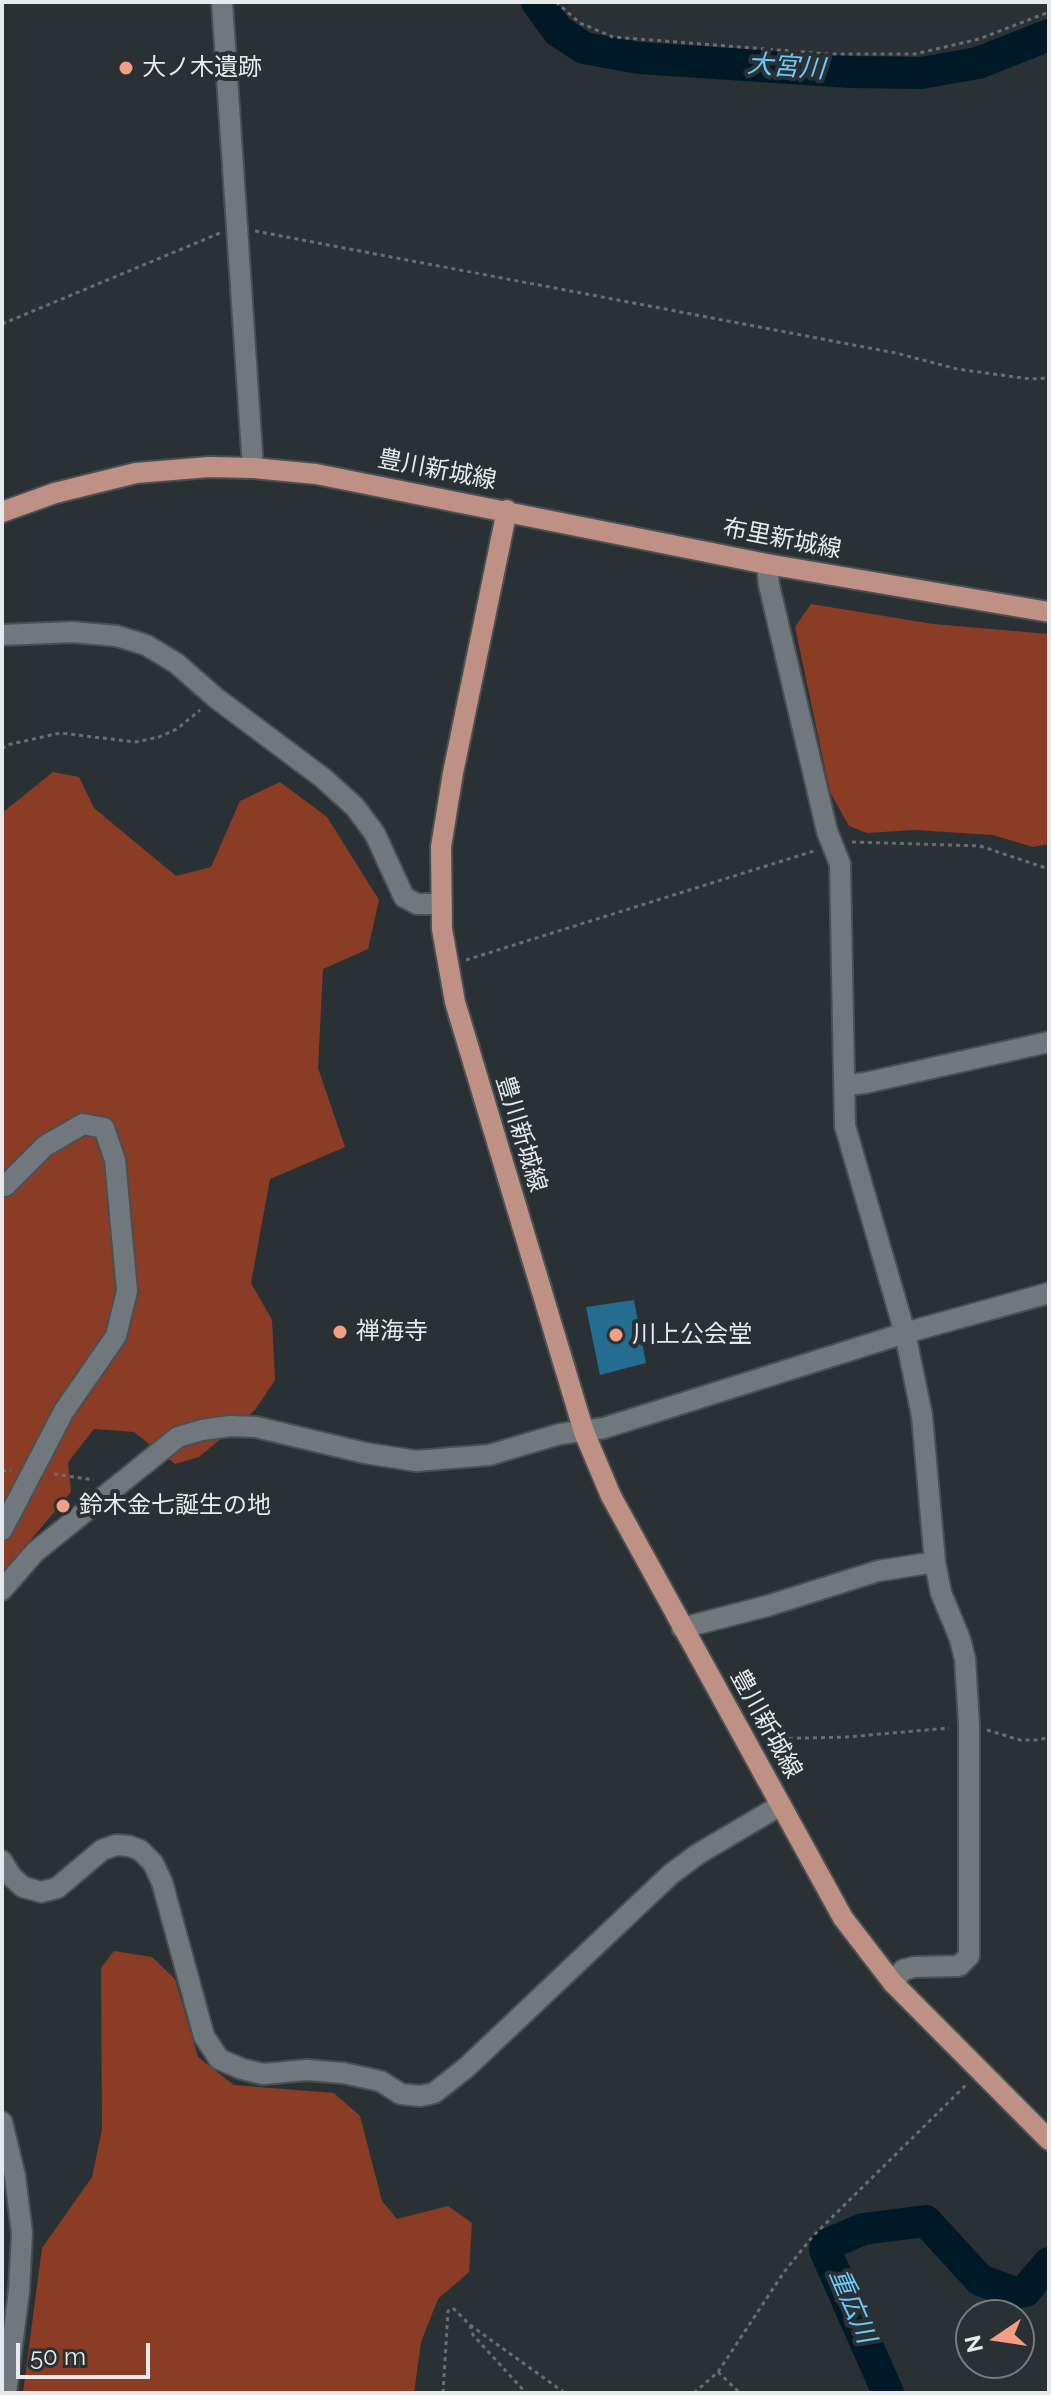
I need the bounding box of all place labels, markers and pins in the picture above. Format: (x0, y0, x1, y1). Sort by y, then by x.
place label: 大ノ木遺跡 (142, 54, 262, 82)
marker: 大ノ木遺跡 (117, 59, 135, 77)
place label: 禅海寺 (356, 1318, 428, 1346)
place label: 川上公会堂 (632, 1321, 752, 1349)
marker: 禅海寺 (331, 1323, 349, 1341)
marker: 川上公会堂 (607, 1326, 625, 1344)
place label: 鈴木金七誕生の地 (79, 1492, 271, 1520)
marker: 鈴木金七誕生の地 (54, 1497, 72, 1515)

